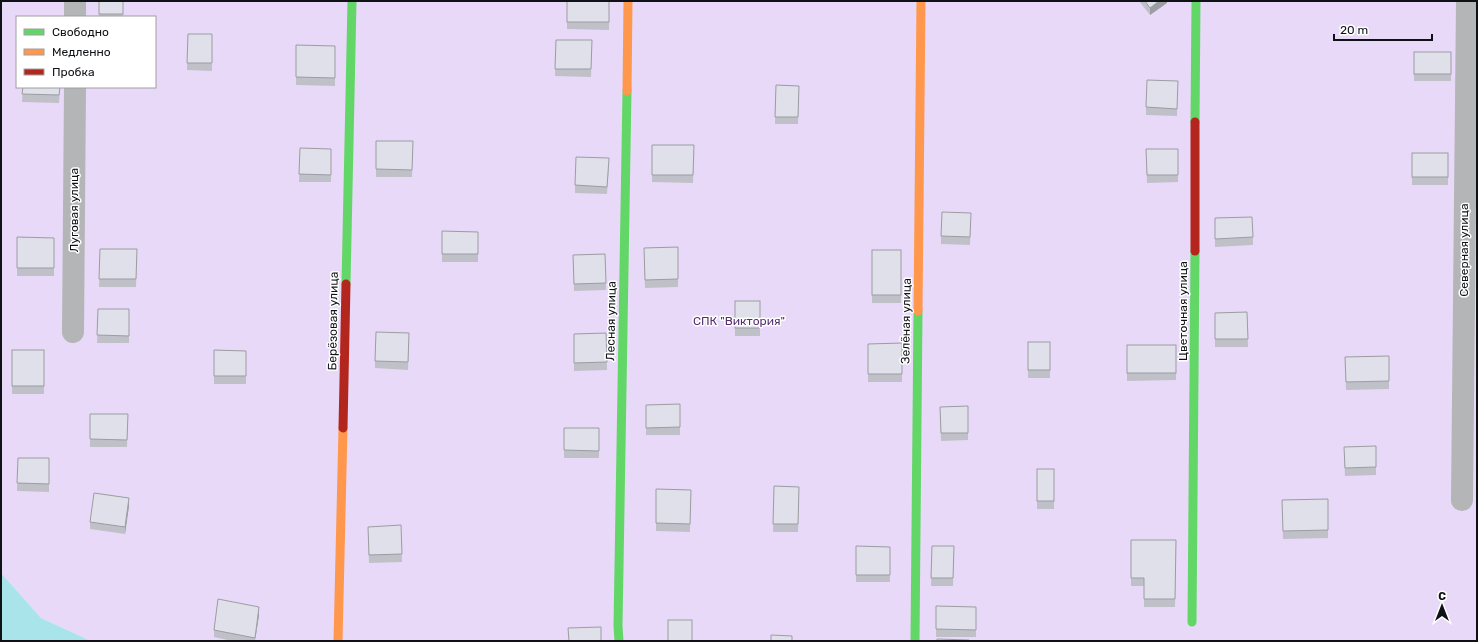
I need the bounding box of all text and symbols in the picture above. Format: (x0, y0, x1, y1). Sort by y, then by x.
legend (16, 16, 156, 88)
scale bar (1334, 16, 1432, 42)
text: 20 m (1340, 23, 1368, 37)
text: Свободно (52, 25, 109, 39)
text: Медленно (52, 45, 111, 59)
text: Пробка (52, 65, 95, 79)
street label: Луговая улица (67, 168, 81, 252)
street label: Северная улица (1457, 203, 1471, 297)
street label: Цветочная улица (1176, 261, 1190, 361)
street label: Берёзовая улица (325, 272, 341, 370)
street label: Зелёная улица (898, 278, 914, 364)
street label: Лесная улица (603, 281, 619, 361)
park label: СПК "Виктория" (693, 314, 785, 328)
north arrow (1422, 586, 1462, 626)
text: С (1438, 590, 1446, 603)

